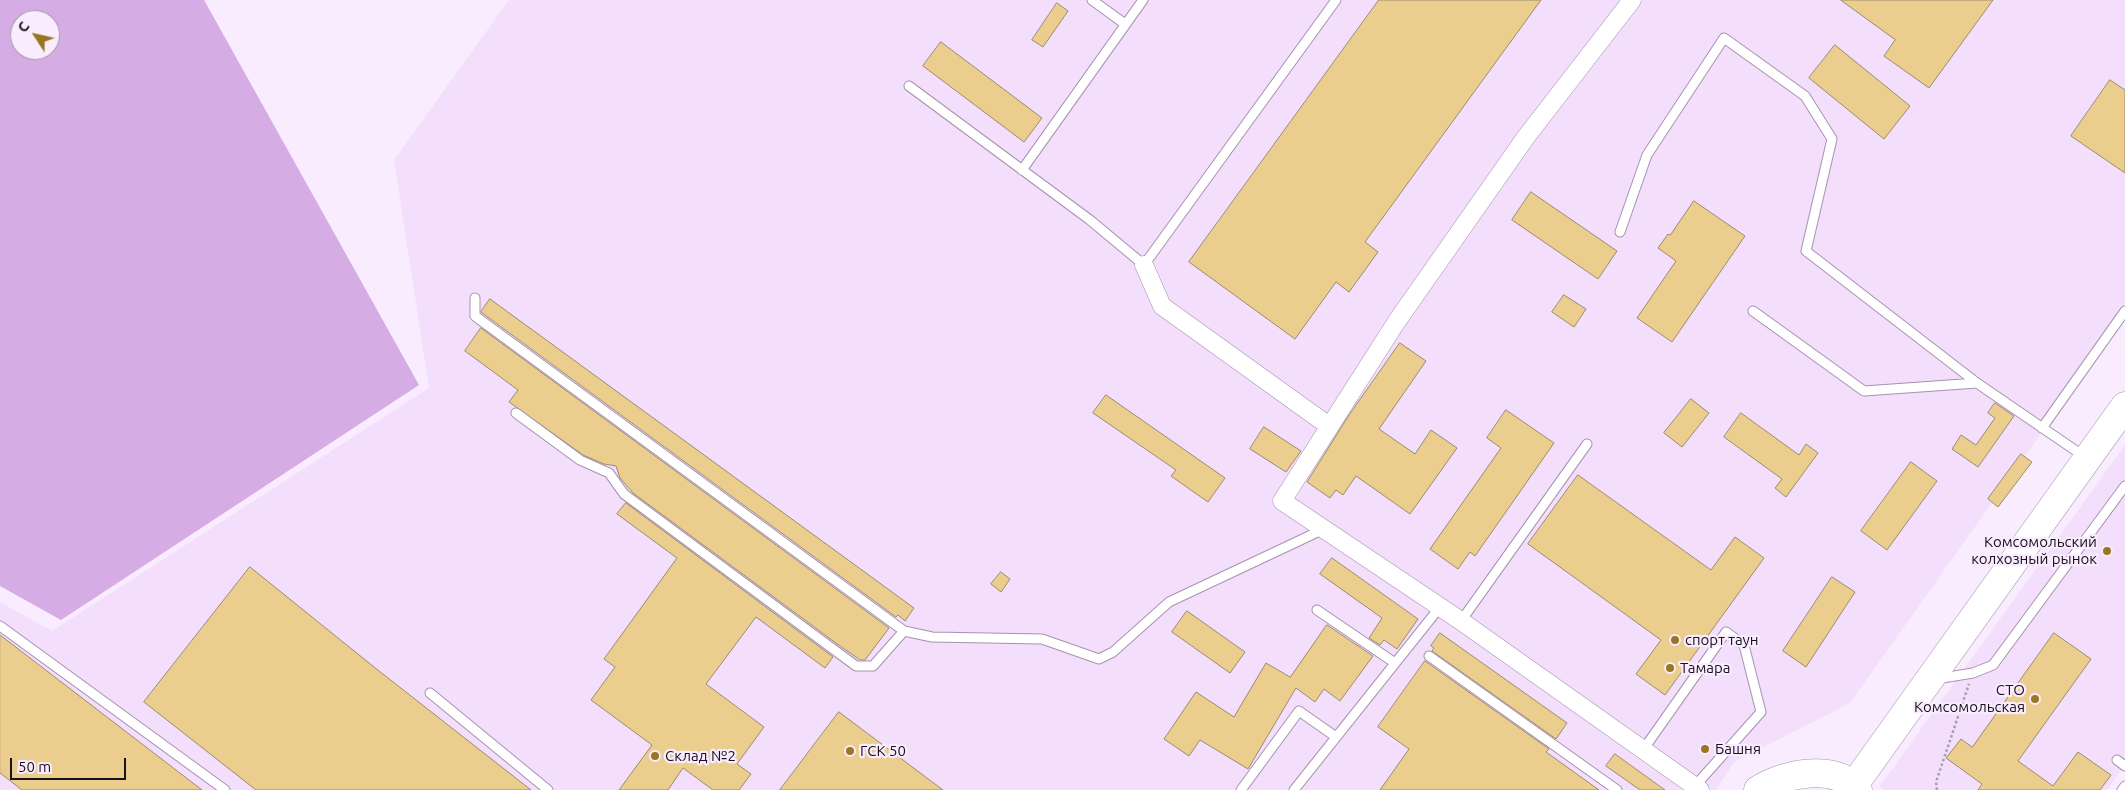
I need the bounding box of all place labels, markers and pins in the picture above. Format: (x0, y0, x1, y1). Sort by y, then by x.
place label: Комсомольский колхозный рынок (1971, 533, 2097, 568)
marker: Комсомольский колхозный рынок (2101, 545, 2113, 557)
place label: спорт таун (1685, 631, 1759, 649)
marker: спорт таун (1669, 634, 1681, 646)
place label: Тамара (1680, 659, 1731, 677)
marker: Тамара (1664, 662, 1676, 674)
place label: СТО Комсомольская (1914, 681, 2025, 716)
marker: СТО Комсомольская (2029, 693, 2041, 705)
place label: Башня (1715, 740, 1761, 758)
place label: ГСК 50 (860, 742, 906, 760)
marker: Башня (1699, 743, 1711, 755)
marker: ГСК 50 (844, 745, 856, 757)
place label: Склад №2 (665, 747, 736, 765)
marker: Склад №2 (649, 750, 661, 762)

